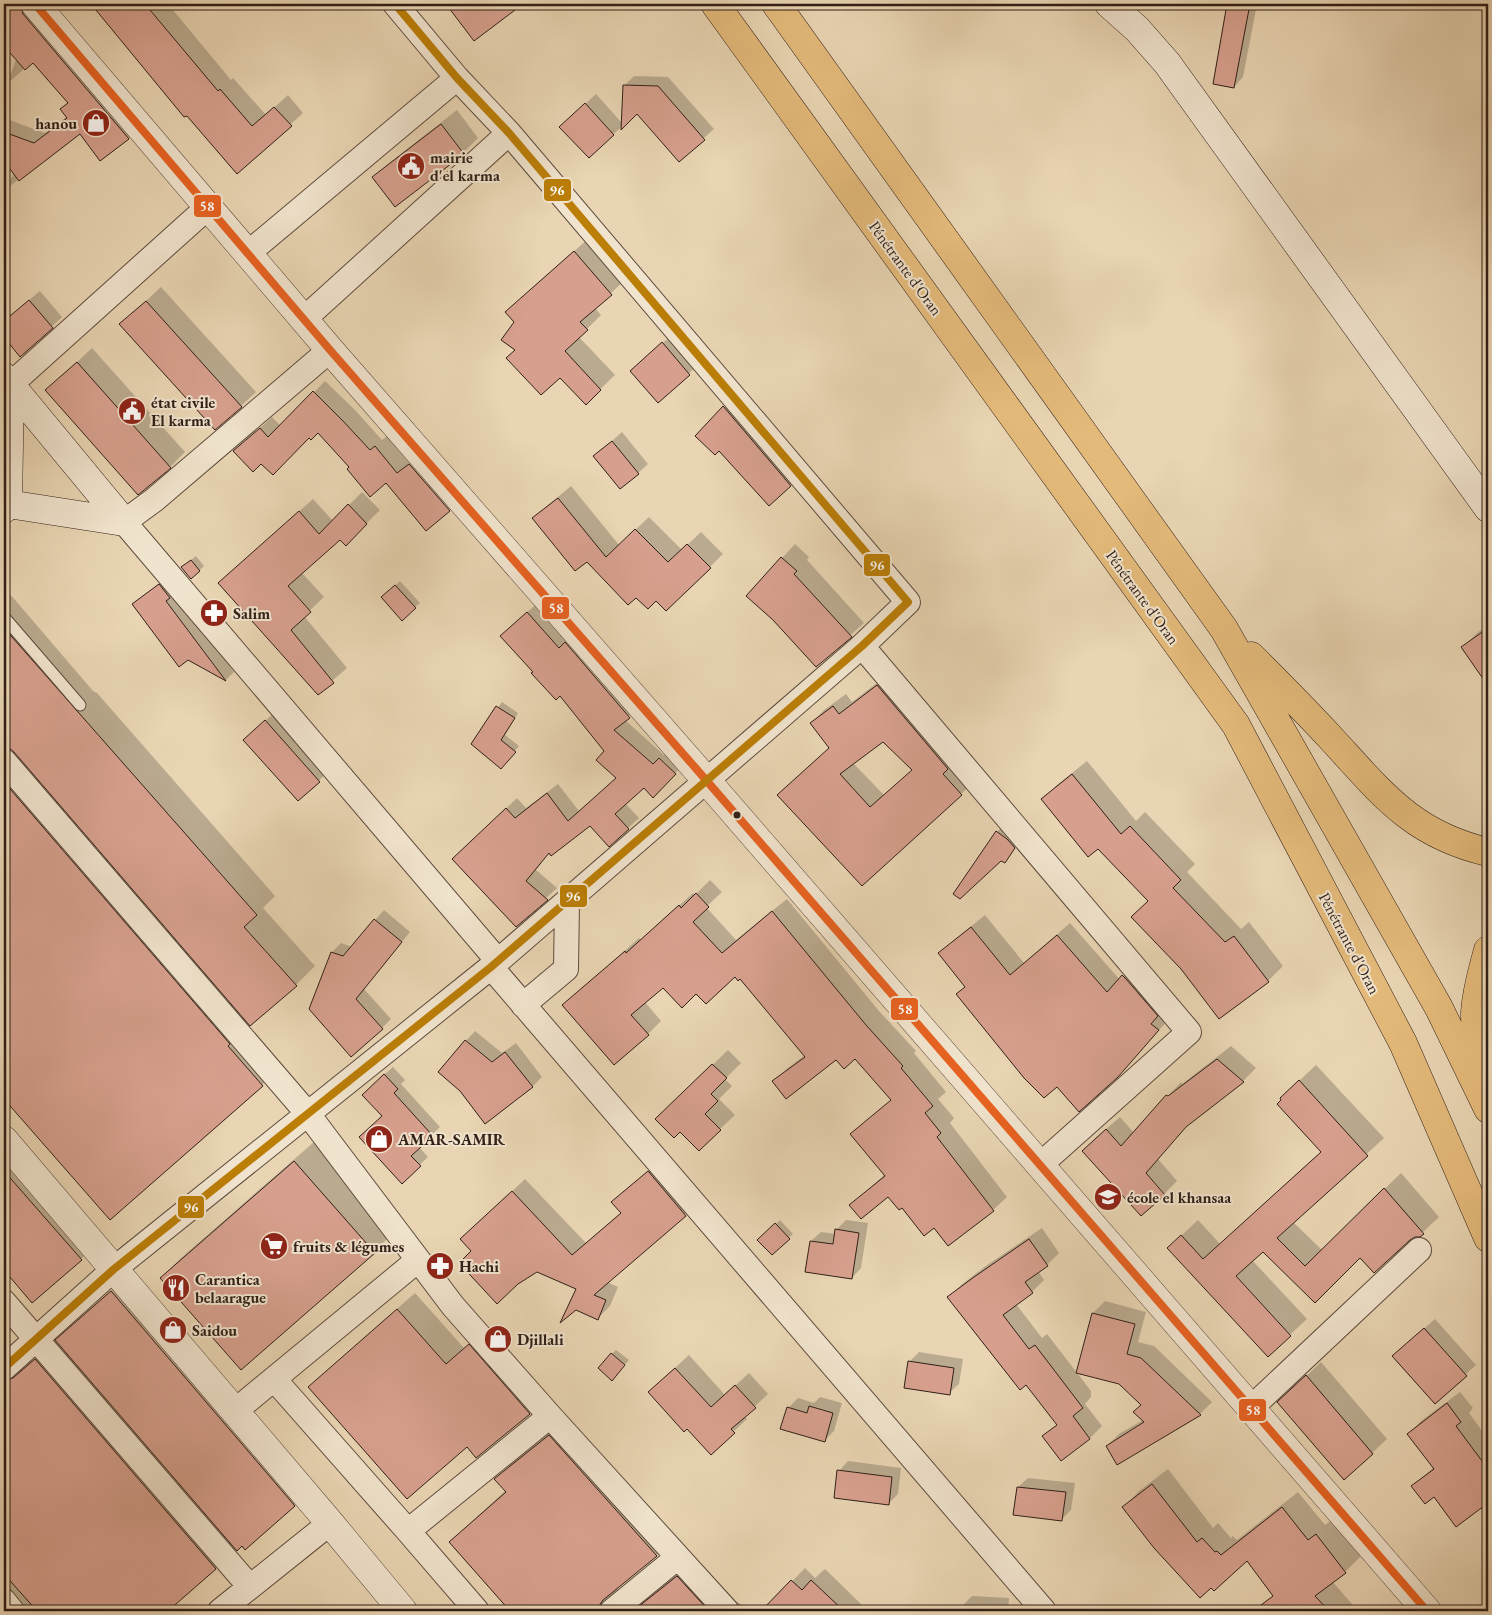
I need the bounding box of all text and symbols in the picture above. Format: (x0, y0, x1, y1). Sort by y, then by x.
shop icon: hanou (81, 108, 111, 138)
place label: hanou (35, 113, 77, 134)
place label: mairie d'el karma (430, 147, 501, 186)
public building icon: mairie d'el karma (396, 151, 426, 181)
line badge: 96 (543, 178, 572, 202)
text: 96 (550, 181, 565, 199)
line badge: 58 (193, 194, 222, 218)
text: 58 (200, 197, 214, 215)
street label: Pénétrante d'Oran (864, 217, 947, 320)
place label: état civile El karma (151, 392, 216, 431)
public building icon: état civile El karma (117, 396, 147, 426)
street label: Pénétrante d'Oran (1101, 546, 1184, 649)
line badge: 96 (863, 553, 891, 577)
text: 96 (870, 556, 885, 574)
line badge: 58 (541, 596, 570, 620)
pharmacy icon: Salim (199, 598, 229, 628)
text: 58 (549, 599, 563, 617)
place label: Salim (233, 603, 270, 624)
unlabelled marker (732, 810, 742, 820)
line badge: 96 (559, 884, 588, 908)
text: 96 (566, 887, 581, 905)
street label: Pénétrante d'Oran (1314, 889, 1385, 998)
line badge: 58 (890, 997, 919, 1021)
text: 58 (898, 1000, 912, 1018)
shop icon: AMAR-SAMIR (364, 1124, 394, 1154)
place label: AMAR-SAMIR (397, 1129, 506, 1150)
school or university icon: école el khansaa (1093, 1182, 1123, 1212)
place label: école el khansaa (1127, 1187, 1232, 1208)
line badge: 96 (177, 1195, 205, 1219)
text: 96 (184, 1198, 199, 1216)
supermarket icon: fruits & légumes (259, 1231, 289, 1261)
place label: fruits & légumes (293, 1236, 404, 1257)
pharmacy icon: Hachi (425, 1251, 455, 1281)
place label: Hachi (459, 1256, 499, 1277)
place label: Carantica belaarague (195, 1269, 266, 1308)
restaurant icon: Carantica belaarague (161, 1273, 191, 1303)
shop icon: Saidou (158, 1315, 188, 1345)
place label: Saidou (192, 1320, 237, 1341)
shop icon: Djillali (483, 1324, 513, 1354)
place label: Djillali (517, 1329, 564, 1350)
line badge: 58 (1238, 1398, 1267, 1422)
text: 58 (1246, 1401, 1260, 1419)

